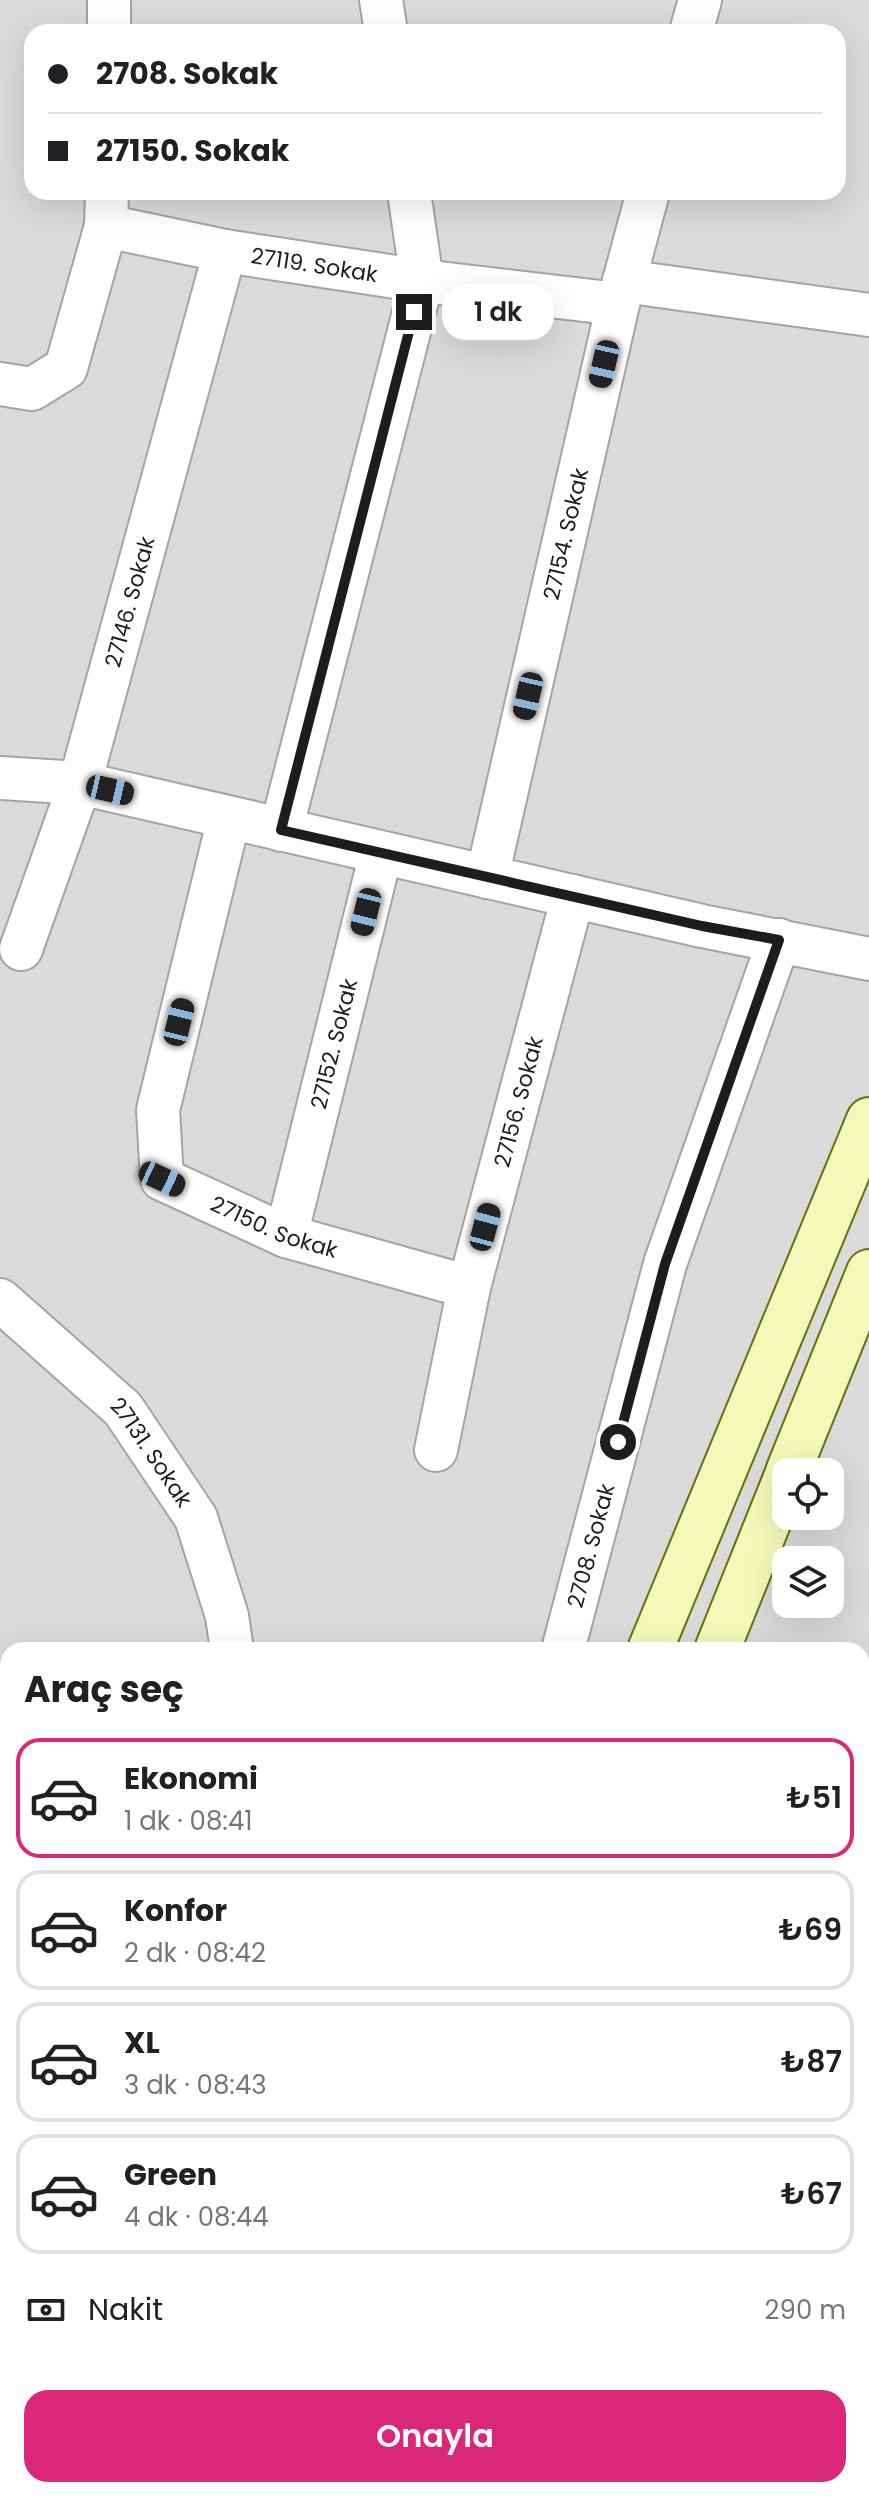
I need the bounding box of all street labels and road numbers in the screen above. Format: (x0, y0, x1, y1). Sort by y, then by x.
street label: 27119. Sokak (249, 240, 380, 290)
street label: 27154. Sokak (536, 464, 596, 603)
street label: 27146. Sokak (97, 532, 163, 671)
street label: 27152. Sokak (303, 975, 365, 1112)
street label: 27156. Sokak (486, 1032, 551, 1171)
street label: 27150. Sokak (205, 1188, 342, 1266)
street label: 27131. Sokak (104, 1390, 200, 1514)
street label: 2708. Sokak (560, 1479, 623, 1611)

